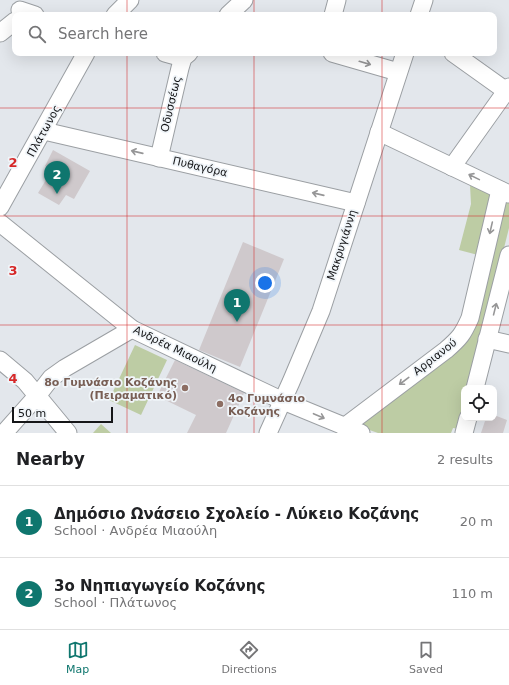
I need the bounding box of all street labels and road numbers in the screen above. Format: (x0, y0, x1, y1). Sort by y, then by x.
street label: Οδυσσέως (158, 75, 184, 133)
street label: Πλάτωνος (24, 103, 64, 159)
street label: Πυθαγόρα (171, 154, 229, 180)
street label: Μακρυγιάννη (324, 208, 360, 282)
street label: Ανδρέα Μιαούλη (131, 323, 219, 375)
street label: Αρριανού (411, 336, 459, 378)

